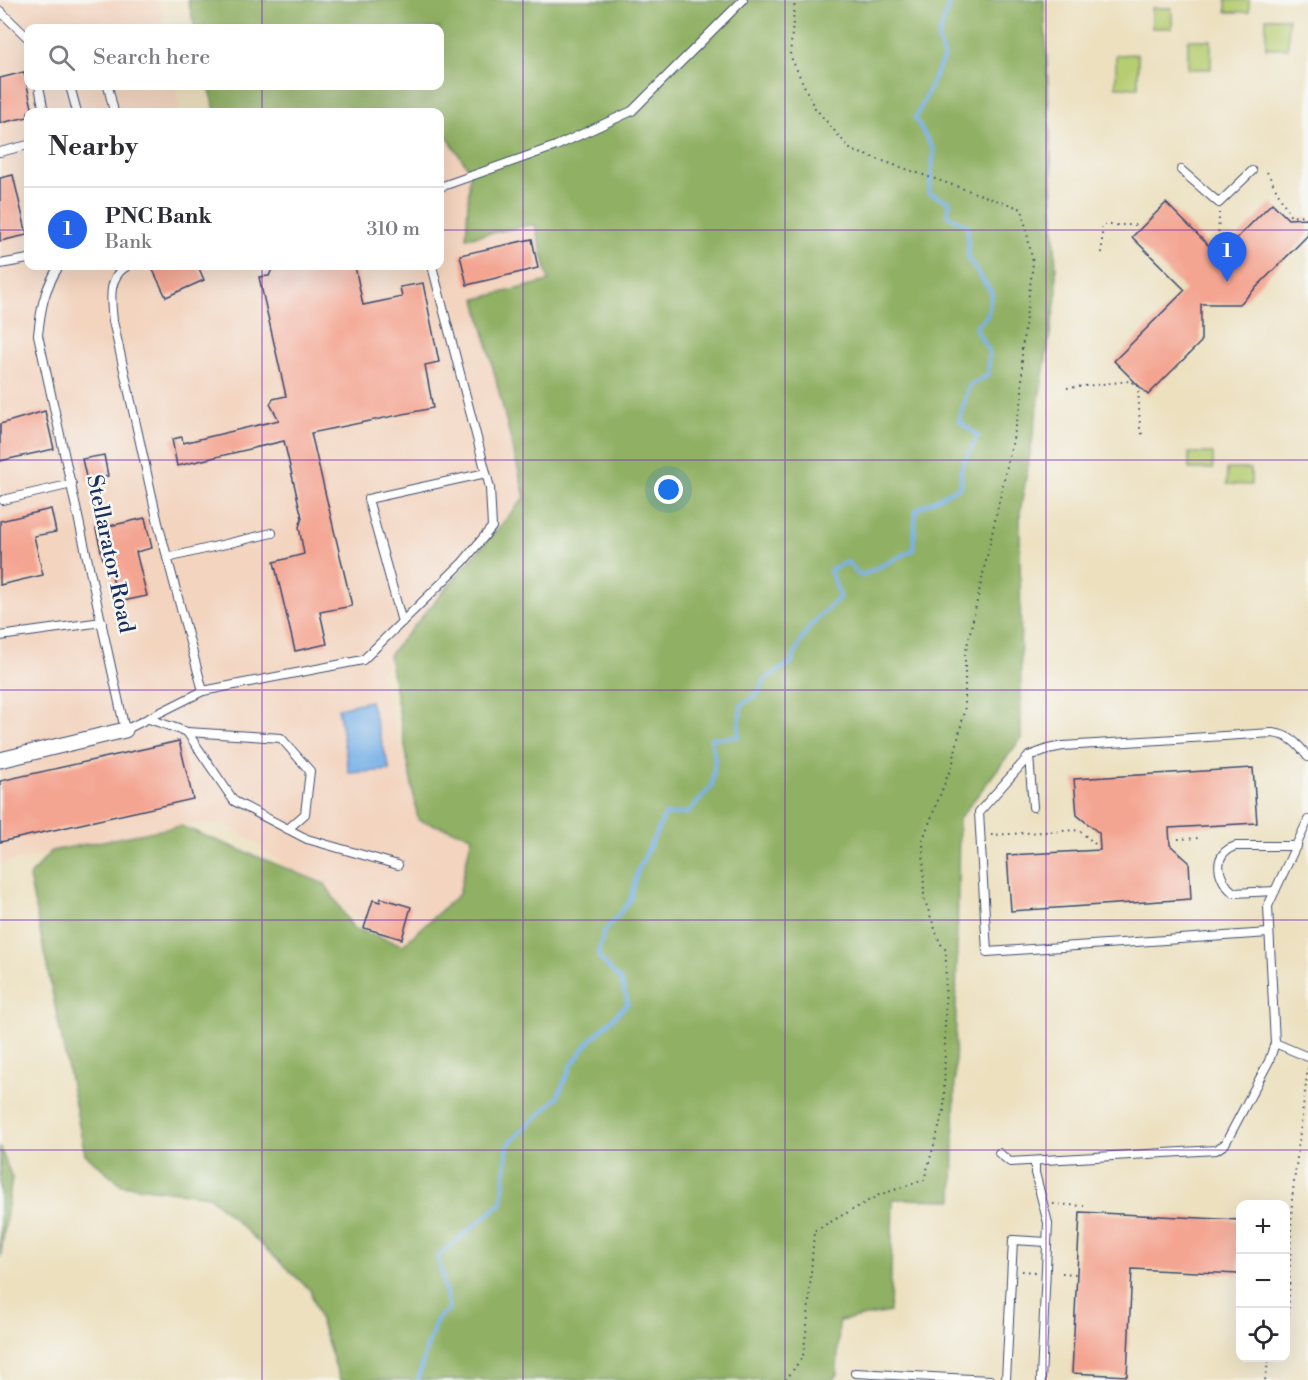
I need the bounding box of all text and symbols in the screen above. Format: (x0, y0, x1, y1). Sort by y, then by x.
search box (24, 24, 444, 90)
icon: search (45, 41, 78, 74)
text: Search here (93, 44, 210, 71)
text: Nearby (48, 131, 138, 163)
text: PNC Bank (105, 203, 212, 230)
text: 1 (63, 217, 72, 242)
text: 310 m (367, 217, 420, 242)
text: Bank (105, 230, 152, 255)
pin: 1 (1208, 232, 1246, 282)
street label: Stellarator Road (80, 472, 140, 636)
your location (654, 475, 683, 504)
map controls (1236, 1200, 1290, 1362)
button: + (1236, 1200, 1290, 1254)
button: − (1236, 1254, 1290, 1308)
button: locate (1236, 1308, 1290, 1362)

